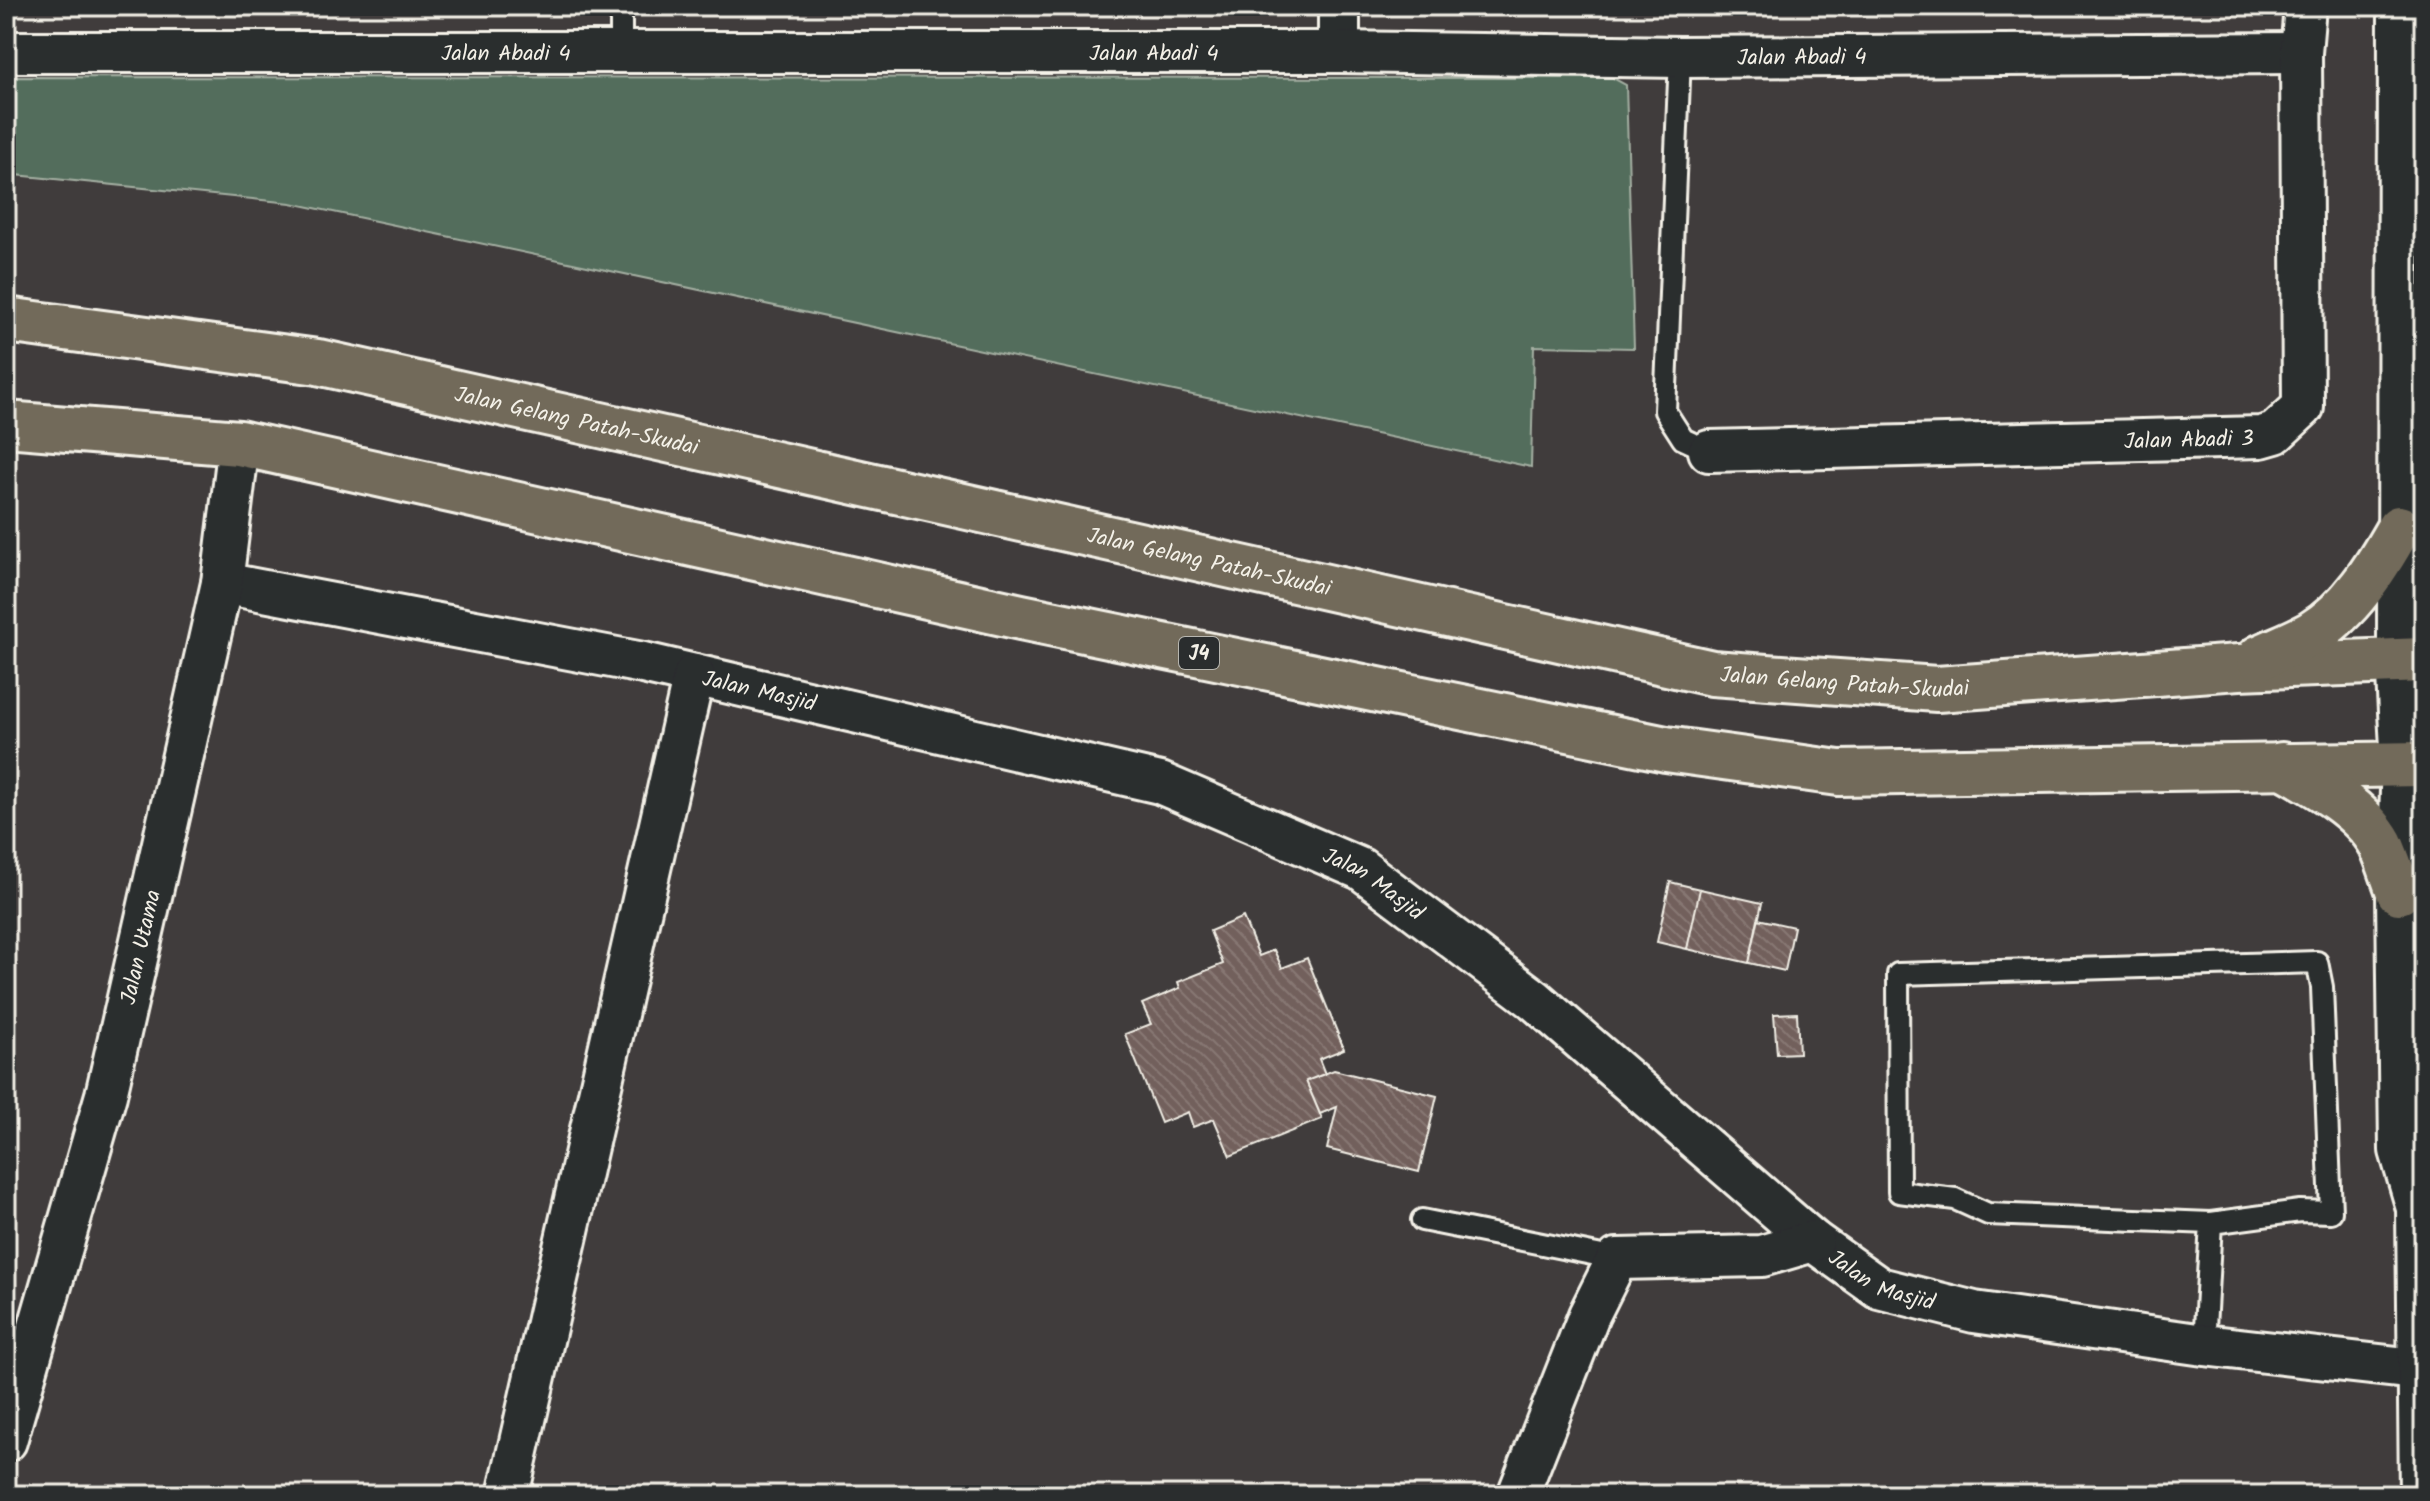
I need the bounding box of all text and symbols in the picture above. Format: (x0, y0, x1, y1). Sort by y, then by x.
street label: Jalan Abadi 4 (441, 37, 571, 72)
street label: Jalan Abadi 4 (1089, 37, 1219, 72)
street label: Jalan Abadi 4 (1737, 41, 1867, 77)
street label: Jalan Gelang Patah-Skudai (451, 378, 702, 467)
street label: Jalan Abadi 3 (2124, 422, 2254, 460)
street label: Jalan Gelang Patah-Skudai (1083, 519, 1335, 608)
road number: J4 (1179, 637, 1219, 669)
street label: Jalan Gelang Patah-Skudai (1719, 659, 1971, 709)
street label: Jalan Masjid (698, 662, 820, 723)
street label: Jalan Masjid (1317, 840, 1432, 931)
street label: Jalan Utama (112, 887, 172, 1008)
street label: Jalan Masjid (1820, 1242, 1939, 1322)

